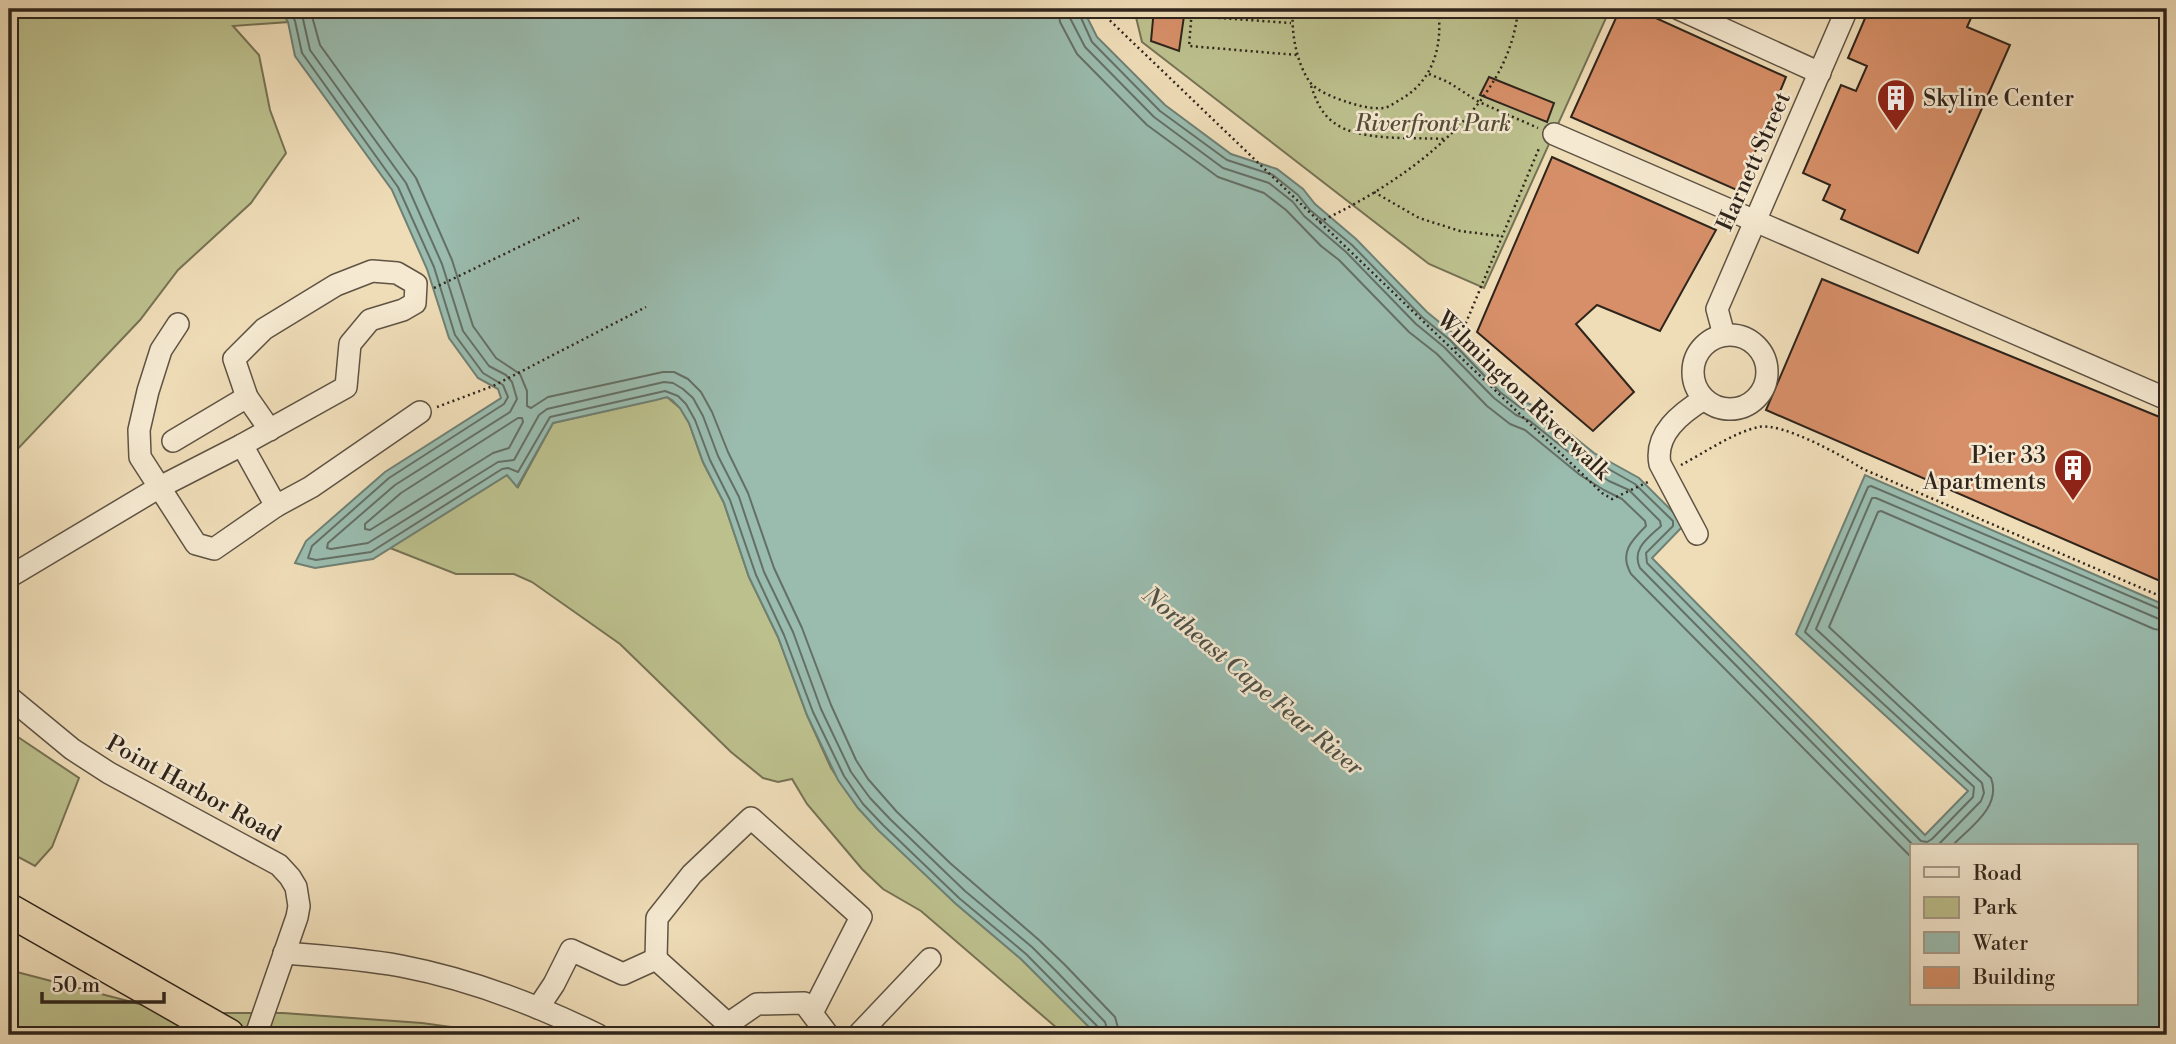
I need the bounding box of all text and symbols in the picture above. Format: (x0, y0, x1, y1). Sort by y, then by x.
building icon: Skyline Center (1875, 77, 1917, 132)
place label: Skyline Center (1923, 85, 2074, 113)
street label: Harnett Street (1711, 88, 1797, 235)
park label: Riverfront Park (1354, 110, 1511, 138)
street label: Wilmington Riverwalk (1430, 305, 1617, 487)
place label: Pier 33 Apartments (1922, 442, 2046, 496)
building icon: Pier 33 Apartments (2052, 447, 2094, 502)
water label: Northeast Cape Fear River (1135, 580, 1369, 783)
street label: Point Harbor Road (101, 729, 286, 848)
legend (1910, 844, 2138, 1006)
text: Road (1973, 861, 2022, 887)
text: Park (1973, 895, 2018, 921)
text: Water (1972, 931, 2028, 957)
scale bar (42, 960, 164, 1004)
text: Building (1972, 965, 2055, 991)
text: 50 m (52, 973, 100, 999)

